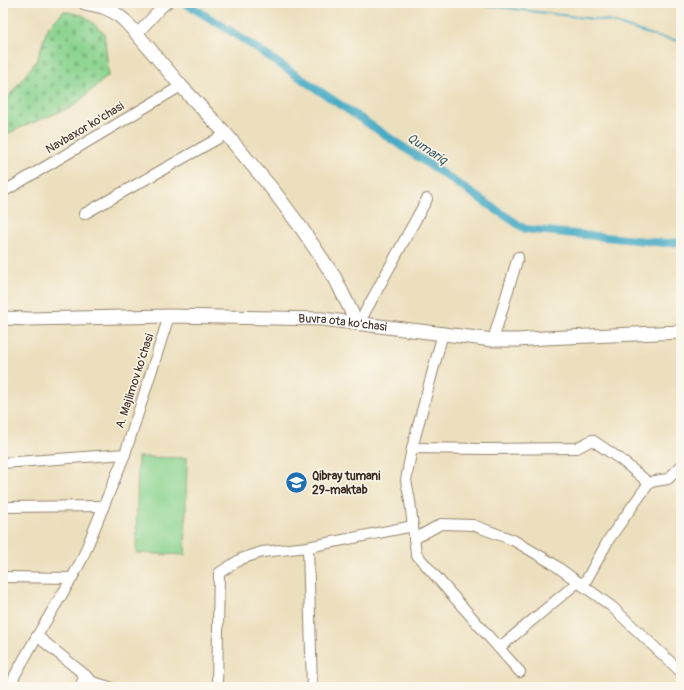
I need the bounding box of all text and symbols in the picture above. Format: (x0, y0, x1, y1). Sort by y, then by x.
street label: Navbaxor ko'chasi (43, 99, 127, 157)
water label: Qumariq (404, 130, 452, 169)
street label: Buvra ota ko'chasi (298, 311, 388, 334)
street label: A. Majlimov ko'chasi (113, 332, 157, 430)
place label: Qibray tumani 29-maktab (312, 469, 380, 498)
school or university icon: Qibray tumani 29-maktab (283, 470, 309, 496)

